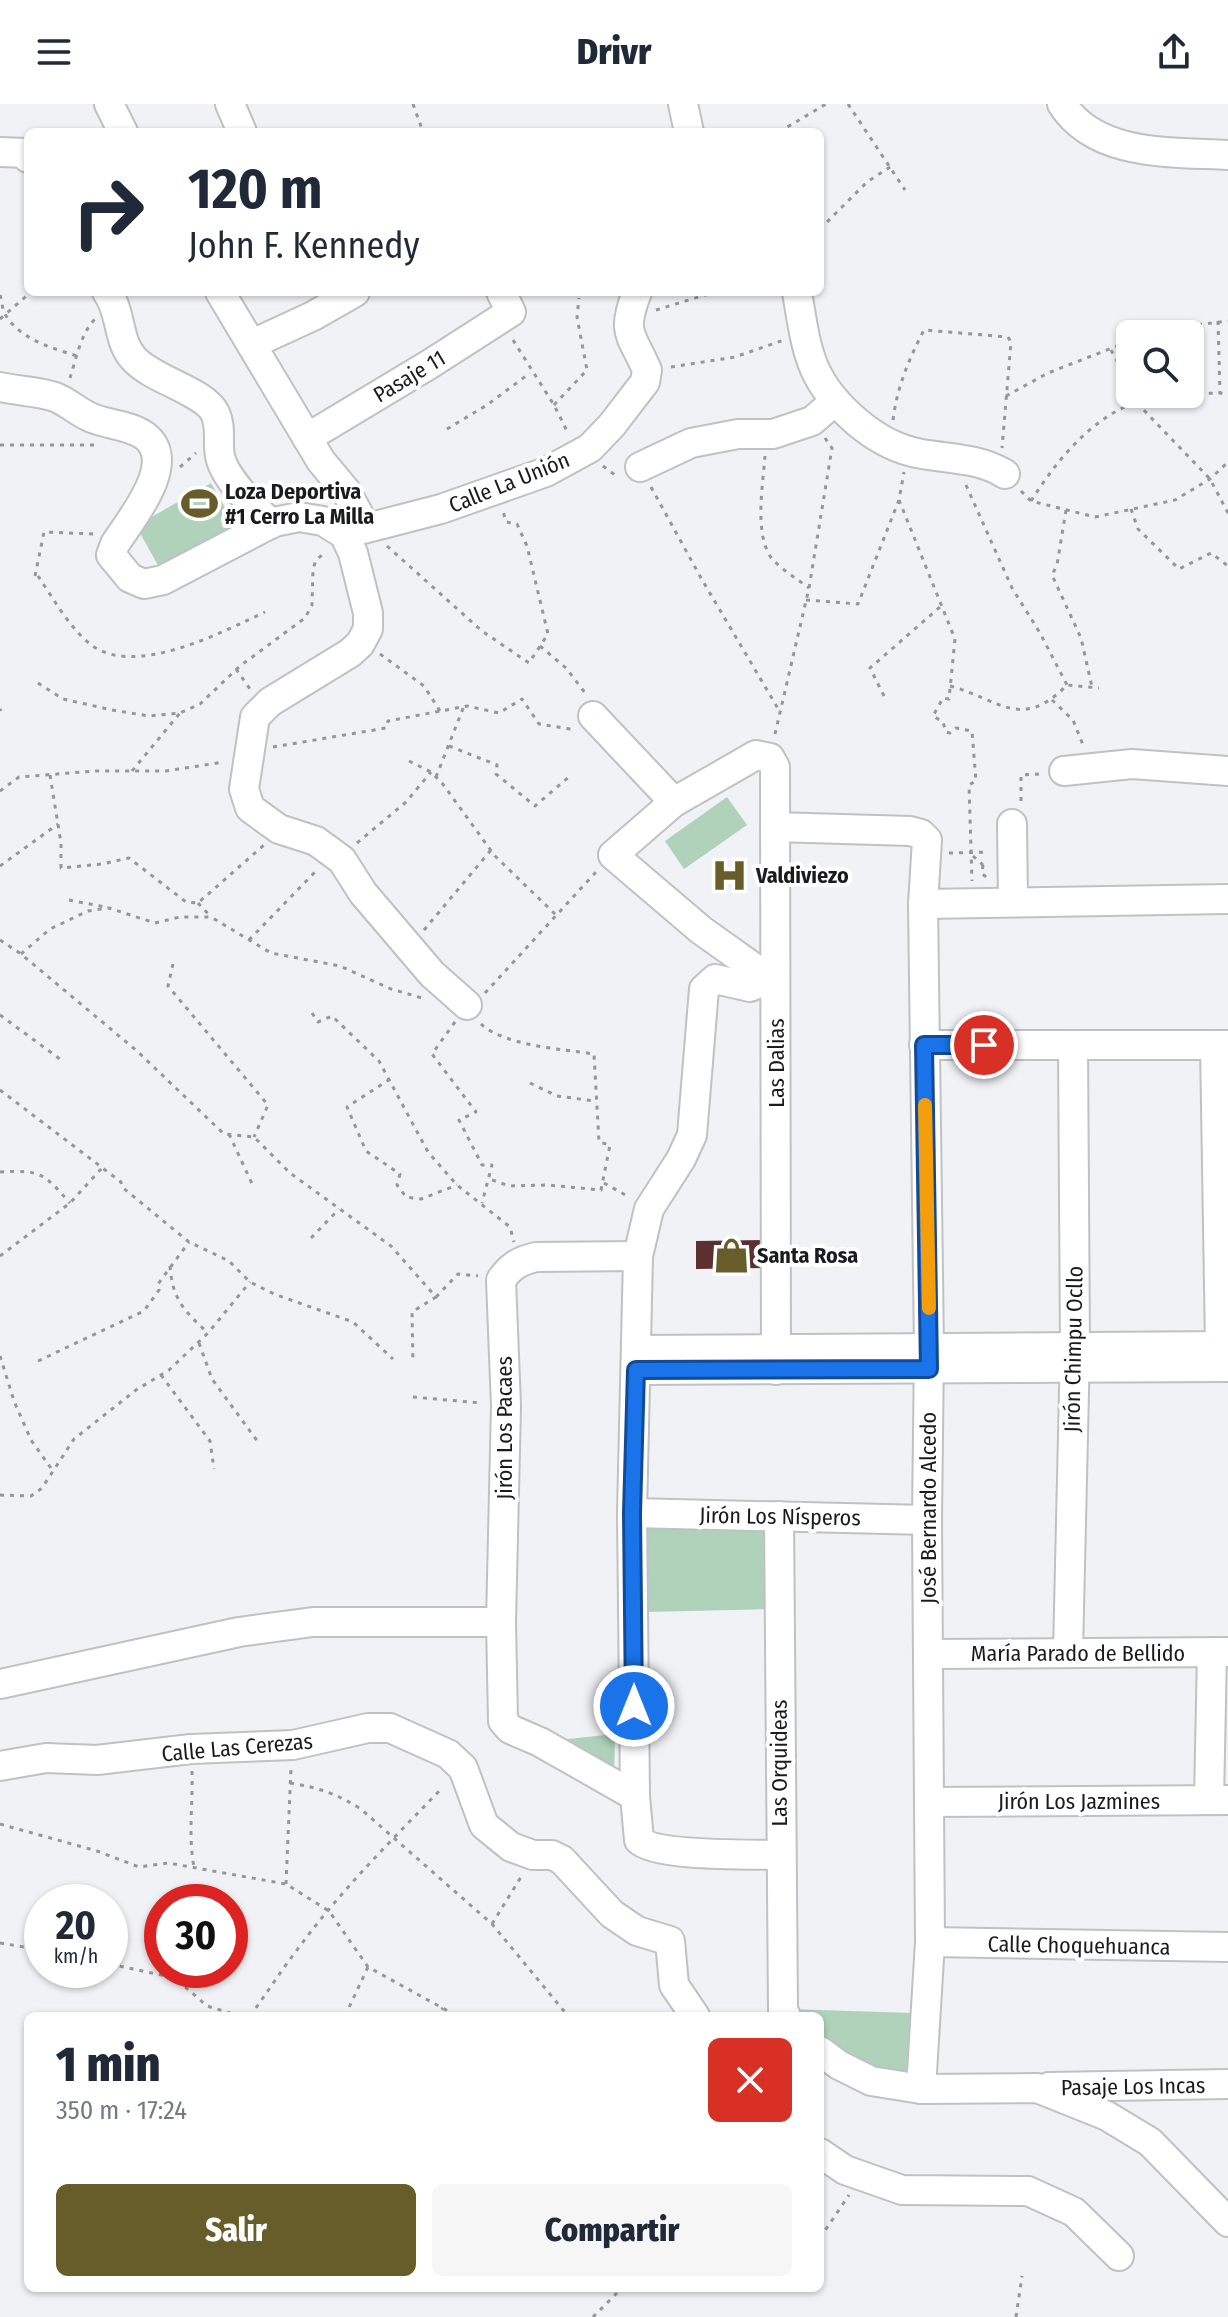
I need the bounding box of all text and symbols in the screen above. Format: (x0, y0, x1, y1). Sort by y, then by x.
icon: menu (32, 30, 76, 74)
text: Drivr (577, 30, 651, 74)
icon: share (1152, 30, 1196, 74)
text: 120 m (188, 156, 323, 223)
icon: right (56, 160, 160, 264)
text: John F. Kennedy (188, 224, 420, 268)
map controls (1116, 320, 1204, 408)
button: search (1116, 320, 1204, 408)
street label: Pasaje 11 (368, 344, 450, 408)
street label: Calle La Unión (445, 446, 574, 519)
place label: Loza Deportiva #1 Cerro La Milla (225, 478, 374, 530)
sports icon: Loza Deportiva #1 Cerro La Milla (180, 485, 218, 523)
hospital icon: Valdiviezo (711, 856, 749, 894)
place label: Valdiviezo (755, 862, 849, 889)
pin (950, 1011, 1018, 1079)
street label: Las Dalias (763, 1018, 790, 1108)
icon: arrive (962, 1023, 1006, 1067)
shop icon: Santa Rosa (712, 1236, 750, 1274)
place label: Santa Rosa (757, 1242, 858, 1269)
street label: Jirón Chimpu Ocllo (1059, 1265, 1088, 1433)
street label: Jirón Los Pacaes (491, 1356, 518, 1500)
street label: José Bernardo Alcedo (915, 1412, 942, 1604)
street label: Jirón Los Nísperos (699, 1502, 861, 1531)
street label: María Parado de Bellido (971, 1640, 1185, 1667)
position arrow (592, 1664, 676, 1748)
street label: Las Orquideas (766, 1700, 793, 1827)
street label: Calle Las Cerezas (160, 1727, 314, 1768)
street label: Jirón Los Jazmines (998, 1788, 1160, 1815)
speed limit sign: 30 (144, 1884, 248, 1988)
text: 20 (56, 1902, 96, 1950)
street label: Calle Choquehuanca (987, 1930, 1171, 1961)
text: km/h (54, 1944, 98, 1968)
text: 1 min (56, 2036, 160, 2094)
button: close (708, 2038, 792, 2122)
street label: Pasaje Los Incas (1061, 2072, 1205, 2101)
text: 350 m · 17:24 (56, 2095, 187, 2126)
button: Salir (56, 2184, 416, 2276)
button: Compartir (432, 2184, 792, 2276)

